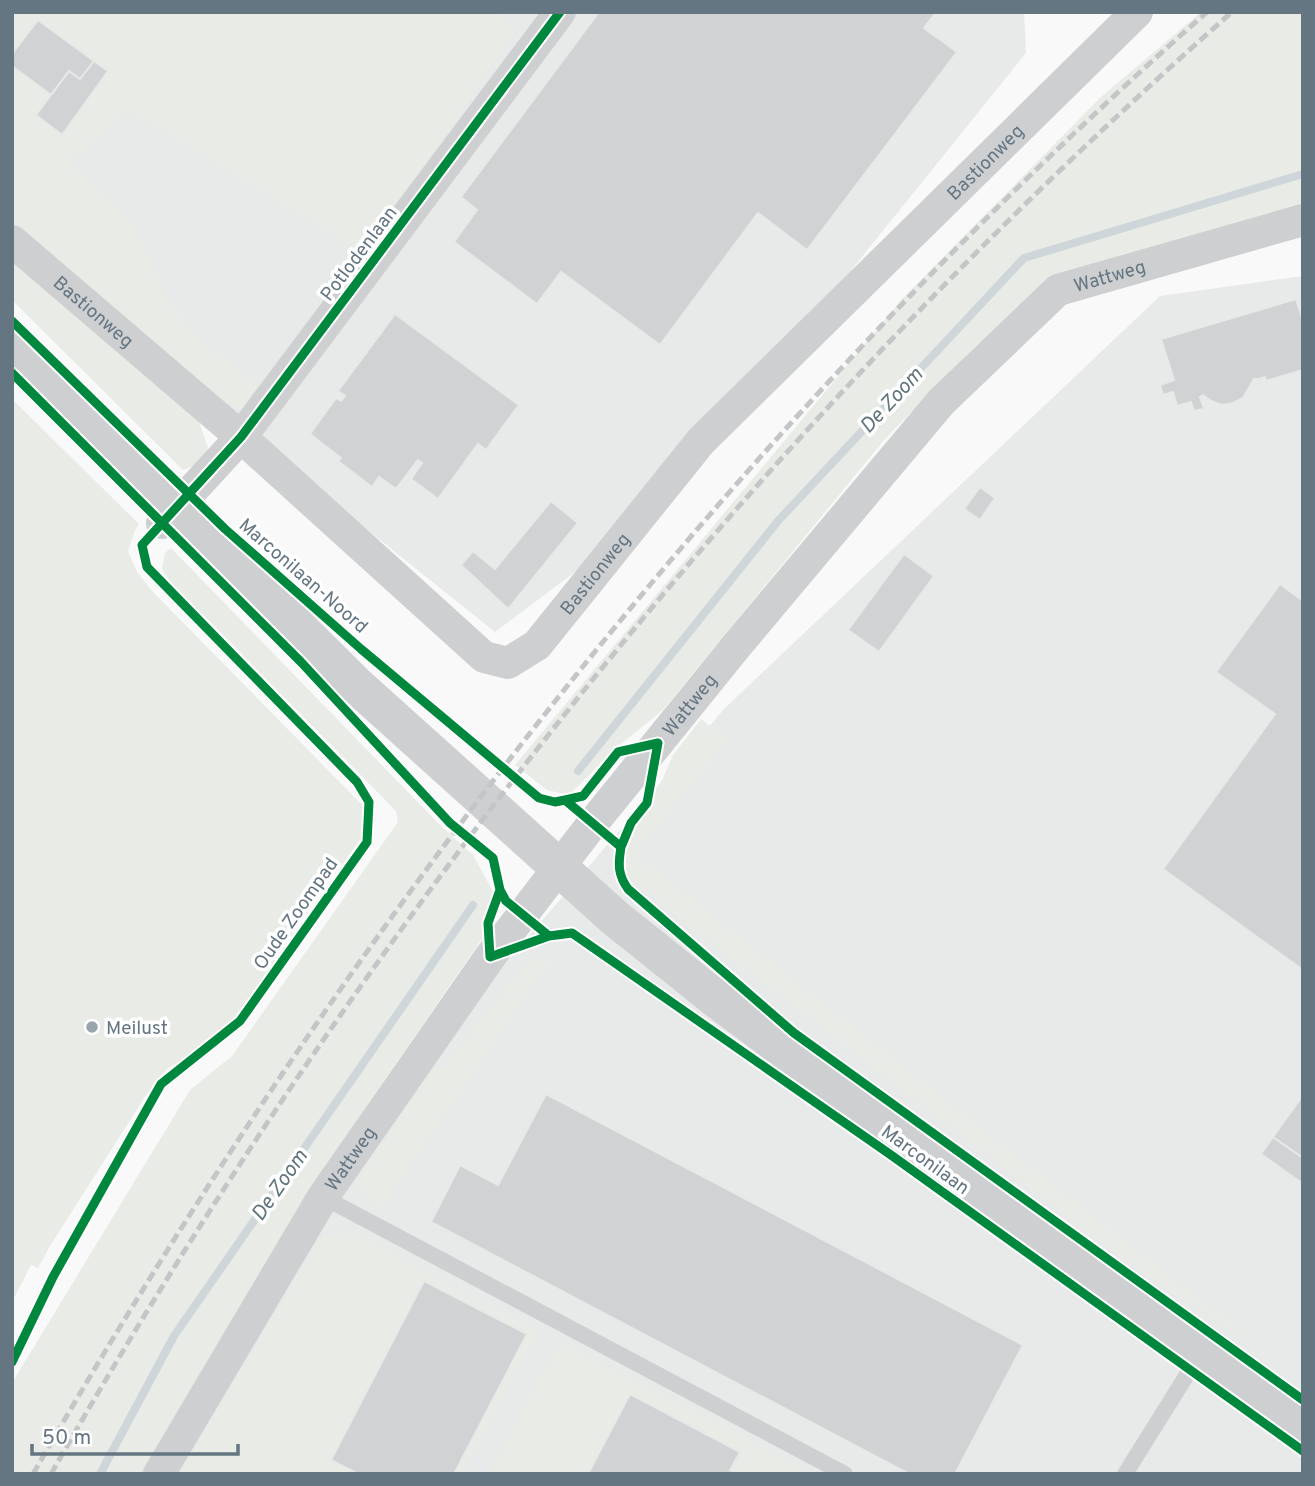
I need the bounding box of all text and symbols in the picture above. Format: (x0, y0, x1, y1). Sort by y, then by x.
street label: Bastionweg (943, 120, 1030, 206)
street label: Potlodenlaan (316, 202, 403, 307)
street label: Wattweg (1071, 256, 1149, 299)
street label: Bastionweg (47, 272, 138, 354)
water label: De Zoom (855, 362, 930, 440)
street label: Marconilaan-Noord (233, 514, 372, 639)
street label: Bastionweg (556, 529, 636, 621)
street label: Wattweg (658, 669, 723, 742)
street label: Oude Zoompad (249, 853, 344, 975)
place label: Meilust (106, 1017, 168, 1041)
marker: Meilust (84, 1019, 100, 1035)
street label: Marconilaan (876, 1120, 974, 1201)
street label: Wattweg (321, 1122, 382, 1197)
water label: De Zoom (246, 1144, 315, 1227)
scale bar (32, 1412, 238, 1456)
text: 50 m (42, 1425, 91, 1452)

